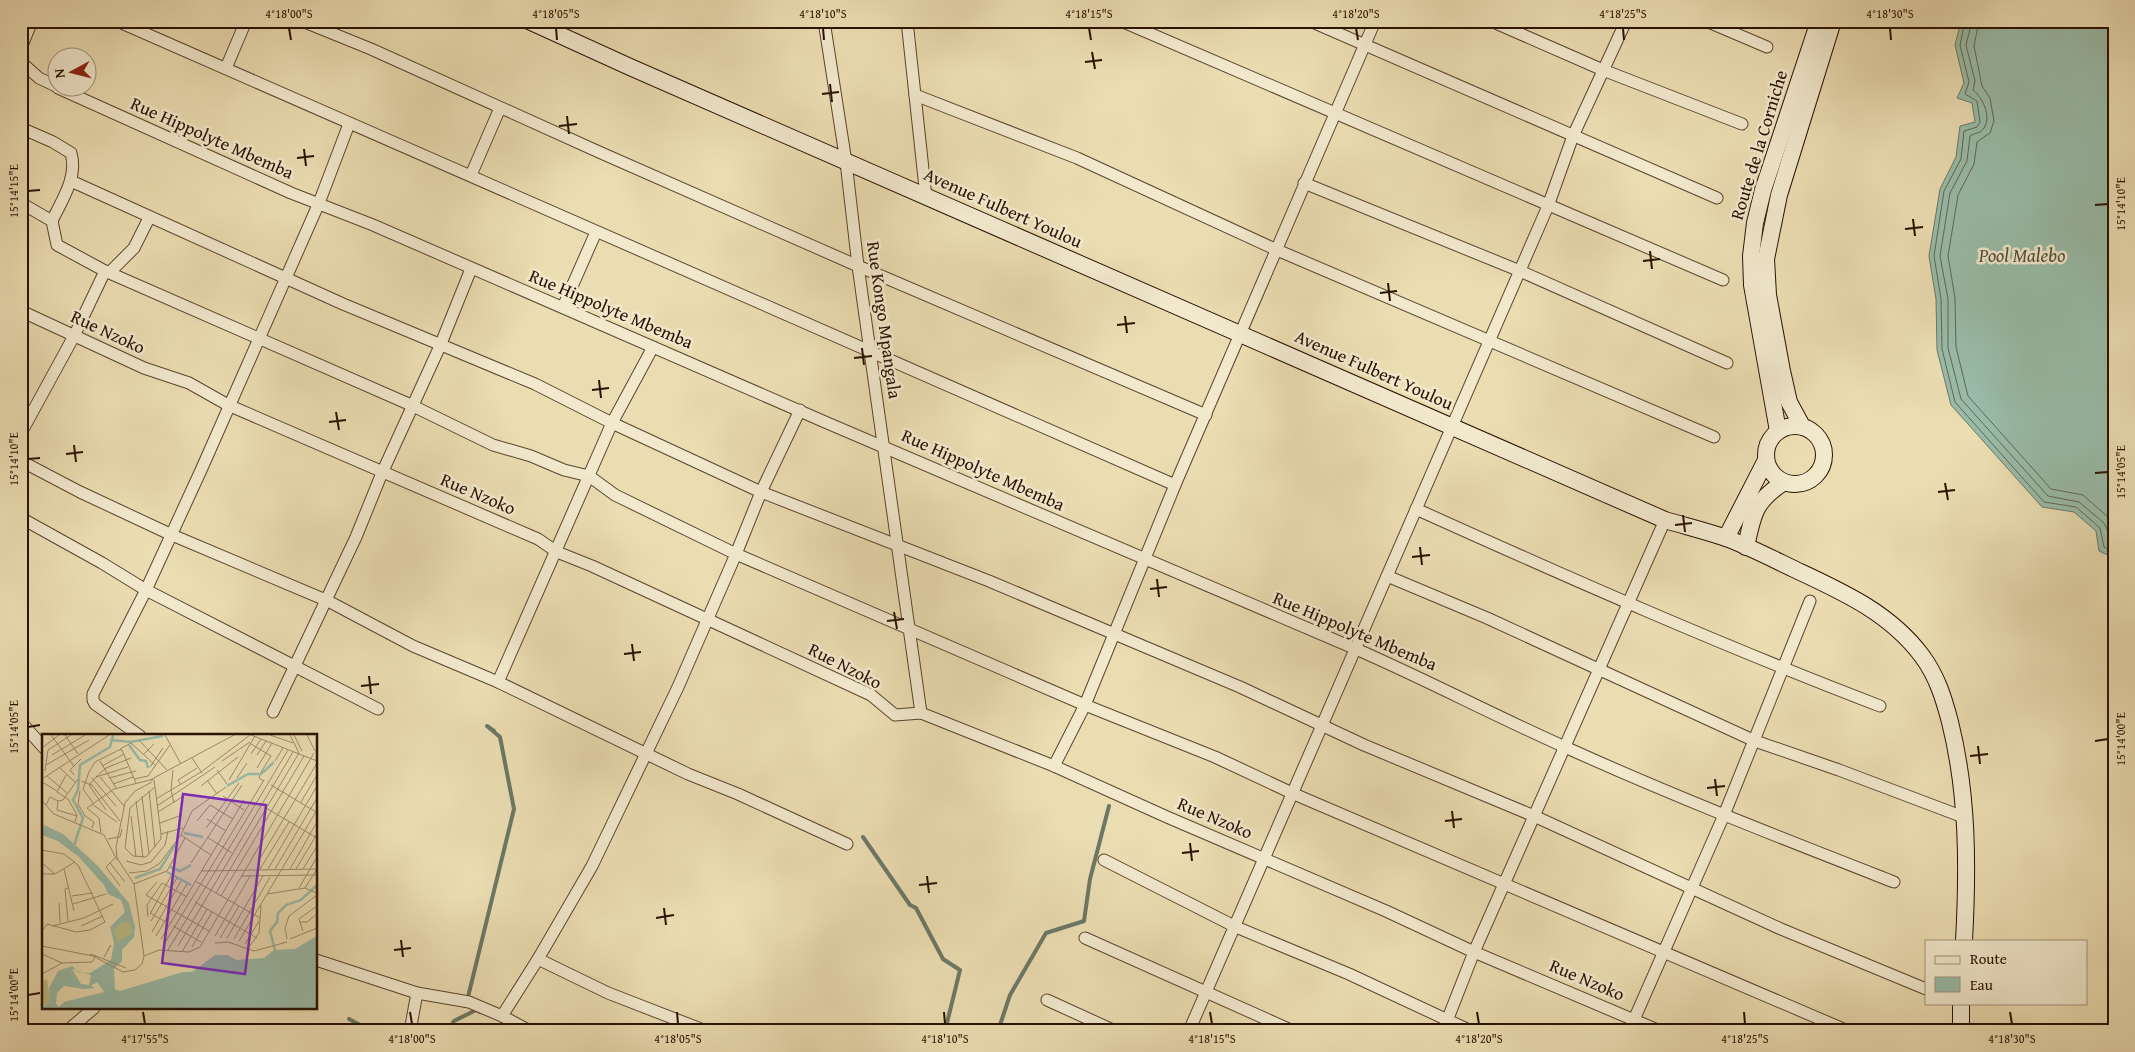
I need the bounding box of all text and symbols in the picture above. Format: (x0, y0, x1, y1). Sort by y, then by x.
text: 4°18'00"S (265, 5, 313, 22)
text: 4°18'05"S (532, 5, 580, 22)
text: 4°18'10"S (799, 5, 847, 22)
text: 4°18'15"S (1065, 5, 1113, 22)
text: 4°18'20"S (1332, 5, 1380, 22)
text: 4°18'25"S (1599, 5, 1647, 22)
text: 4°18'30"S (1866, 5, 1914, 22)
north arrow (48, 48, 98, 98)
text: N (49, 67, 70, 79)
street label: Route de la Corniche (1723, 67, 1794, 223)
street label: Rue Hippolyte Mbemba (126, 89, 299, 186)
street label: Avenue Fulbert Youlou (920, 160, 1087, 255)
text: 15°14'15"E (5, 164, 22, 218)
text: 15°14'10"E (2112, 177, 2129, 231)
street label: Rue Kongo Mpangala (860, 239, 909, 401)
water label: Pool Malebo (1978, 241, 2065, 269)
street label: Rue Hippolyte Mbemba (525, 262, 698, 356)
street label: Rue Nzoko (67, 303, 150, 361)
street label: Avenue Fulbert Youlou (1291, 322, 1458, 417)
street label: Rue Hippolyte Mbemba (897, 421, 1070, 518)
text: 15°14'10"E (5, 432, 22, 486)
text: 15°14'05"E (2112, 445, 2129, 499)
street label: Rue Nzoko (436, 466, 520, 521)
street label: Rue Hippolyte Mbemba (1269, 584, 1442, 678)
street label: Rue Nzoko (804, 636, 887, 696)
text: 15°14'05"E (5, 700, 22, 754)
text: 15°14'00"E (2112, 712, 2129, 766)
inset map (42, 734, 318, 1010)
street label: Rue Nzoko (1173, 790, 1257, 845)
legend (1925, 940, 2088, 1004)
text: Route (1970, 948, 2007, 969)
street label: Rue Nzoko (1545, 952, 1629, 1007)
text: 15°14'00"E (5, 968, 22, 1022)
text: Eau (1970, 974, 1994, 995)
text: 4°17'55"S (121, 1030, 169, 1047)
text: 4°18'00"S (388, 1030, 436, 1047)
text: 4°18'05"S (654, 1030, 702, 1047)
text: 4°18'10"S (921, 1030, 969, 1047)
text: 4°18'15"S (1188, 1030, 1236, 1047)
text: 4°18'20"S (1455, 1030, 1503, 1047)
text: 4°18'25"S (1721, 1030, 1769, 1047)
text: 4°18'30"S (1988, 1030, 2036, 1047)

